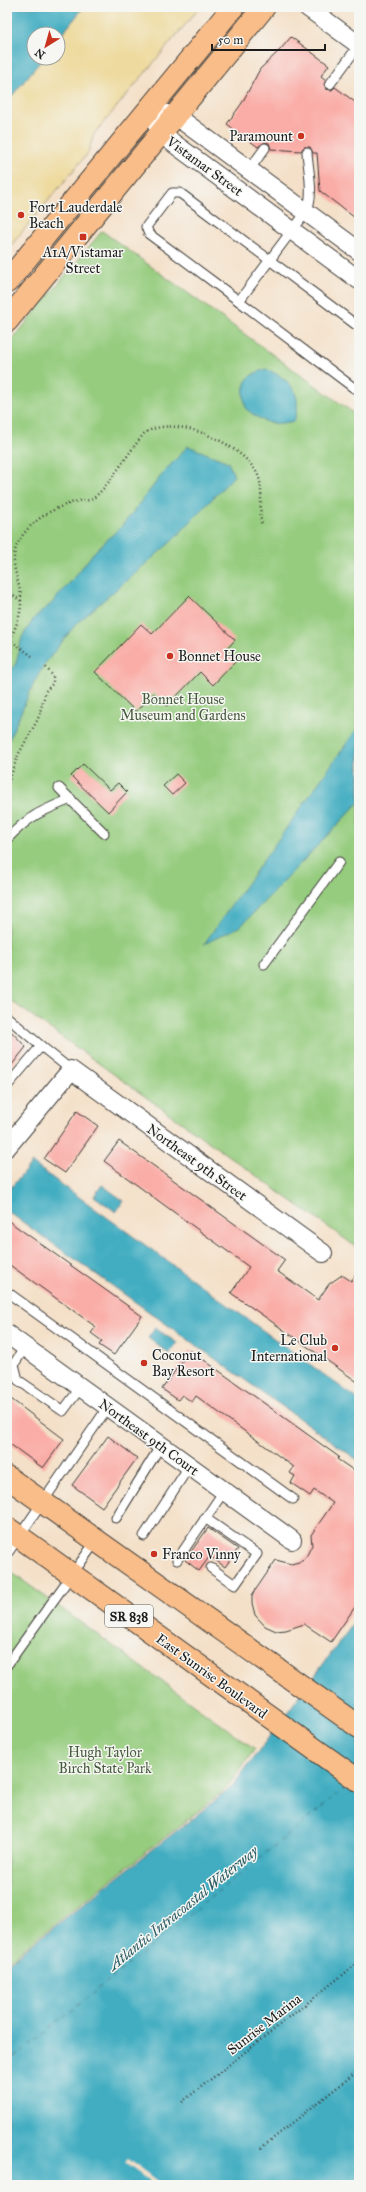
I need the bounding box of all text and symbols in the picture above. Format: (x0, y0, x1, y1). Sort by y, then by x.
north arrow (26, 26, 66, 66)
scale bar (212, 26, 325, 52)
text: 50 m (218, 33, 243, 47)
text: N (32, 45, 48, 62)
place label: Paramount (229, 128, 293, 145)
marker: Paramount (296, 131, 306, 141)
street label: Vistamar Street (162, 132, 246, 200)
place label: Fort Lauderdale Beach (29, 199, 123, 232)
marker: Fort Lauderdale Beach (16, 210, 26, 220)
marker: A1A/Vistamar Street (78, 232, 88, 242)
place label: A1A/Vistamar Street (42, 244, 124, 277)
place label: Bonnet House (178, 648, 261, 665)
marker: Bonnet House (165, 651, 175, 661)
park label: Bonnet House Museum and Gardens (120, 691, 246, 724)
street label: Northeast 9th Street (143, 1120, 250, 1204)
place label: Le Club International (251, 1332, 327, 1365)
marker: Le Club International (330, 1343, 340, 1353)
place label: Coconut Bay Resort (152, 1347, 215, 1380)
marker: Coconut Bay Resort (139, 1358, 149, 1368)
street label: Northeast 9th Court (96, 1396, 202, 1479)
place label: Franco Vinny (162, 1546, 241, 1563)
marker: Franco Vinny (149, 1549, 159, 1559)
road number: SR 838 (105, 1605, 153, 1627)
street label: East Sunrise Boulevard (153, 1630, 271, 1722)
park label: Hugh Taylor Birch State Park (59, 1744, 152, 1777)
water label: Atlantic Intracoastal Waterway (103, 1841, 263, 1975)
street label: Sunrise Marina (224, 1990, 305, 2059)

